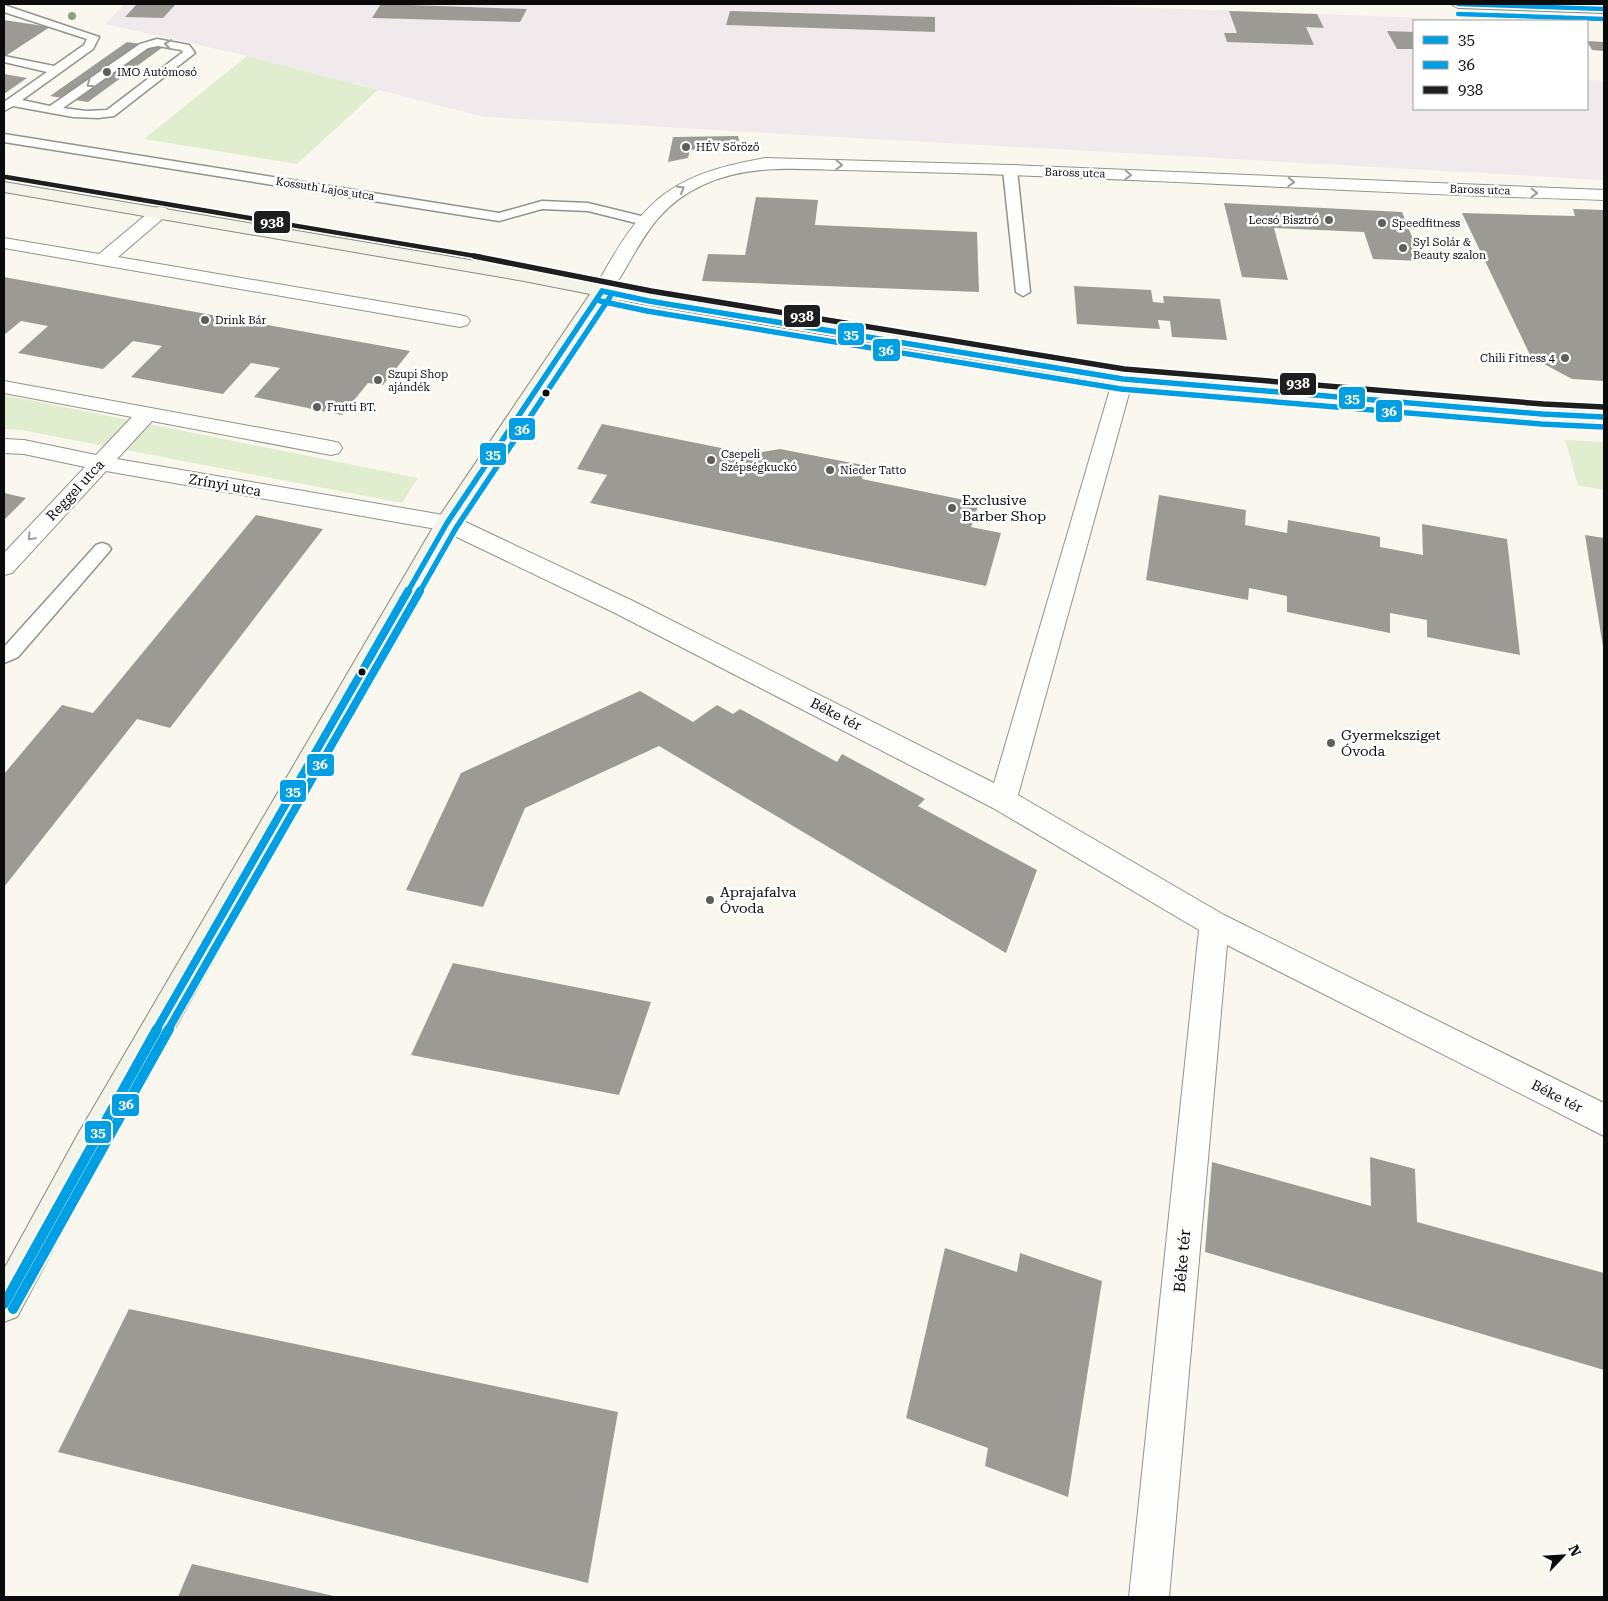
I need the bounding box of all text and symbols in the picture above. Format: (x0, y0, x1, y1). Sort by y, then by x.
legend (1413, 20, 1588, 110)
text: 35 (1458, 31, 1475, 49)
one-way arrow (164, 39, 172, 50)
text: 36 (1458, 56, 1475, 74)
marker: IMO Autómosó (101, 66, 113, 78)
place label: IMO Autómosó (117, 66, 197, 79)
one-way arrow (86, 78, 96, 87)
text: 938 (1458, 81, 1483, 99)
place label: HÉV Söröző (696, 140, 760, 154)
marker: HÉV Söröző (680, 141, 692, 153)
one-way arrow (836, 160, 843, 170)
street label: Baross utca (1045, 165, 1106, 181)
one-way arrow (1125, 170, 1133, 181)
street label: Kossuth Lajos utca (275, 175, 375, 203)
one-way arrow (1287, 177, 1295, 188)
street label: Baross utca (1450, 182, 1511, 198)
one-way arrow (676, 186, 685, 196)
one-way arrow (1530, 187, 1538, 198)
line badge: 938 (253, 210, 291, 234)
text: 938 (260, 214, 284, 230)
place label: Lecsó Bisztró (1249, 214, 1319, 227)
marker: Lecsó Bisztró (1323, 214, 1335, 226)
marker: Speedfitness (1376, 217, 1388, 229)
place label: Speedfitness (1392, 217, 1460, 230)
place label: Syl Solár & Beauty szalon (1413, 236, 1486, 262)
marker: Syl Solár & Beauty szalon (1397, 242, 1409, 254)
line badge: 938 (783, 304, 821, 328)
text: 938 (790, 308, 814, 324)
marker: Drink Bár (199, 314, 211, 326)
place label: Drink Bár (215, 314, 266, 327)
line badge: 35 (837, 322, 865, 346)
text: 35 (843, 326, 859, 342)
line badge: 36 (872, 338, 901, 362)
text: 36 (878, 342, 894, 358)
place label: Chili Fitness 4 (1480, 352, 1556, 365)
marker: Chili Fitness 4 (1559, 352, 1571, 364)
place label: Szupi Shop ajándék (388, 368, 448, 394)
line badge: 938 (1279, 372, 1317, 396)
marker: Szupi Shop ajándék (372, 374, 384, 386)
text: 938 (1286, 375, 1310, 391)
line badge: 35 (1338, 386, 1366, 410)
unlabelled marker (541, 388, 551, 398)
text: 35 (1344, 390, 1360, 406)
line badge: 36 (1375, 399, 1403, 423)
marker: Frutti BT. (311, 401, 323, 413)
place label: Frutti BT. (327, 401, 376, 414)
text: 36 (1381, 403, 1397, 419)
line badge: 36 (508, 417, 536, 441)
text: 36 (514, 421, 530, 437)
line badge: 35 (479, 442, 507, 466)
text: 35 (485, 446, 501, 462)
place label: Csepeli Szépségkuckó (721, 448, 797, 474)
marker: Csepeli Szépségkuckó (705, 454, 717, 466)
street label: Reggel utca (43, 456, 108, 524)
marker: Nieder Tatto (824, 464, 836, 476)
place label: Nieder Tatto (840, 464, 906, 477)
street label: Zrínyi utca (187, 471, 263, 499)
place label: Exclusive Barber Shop (962, 492, 1046, 524)
marker: Exclusive Barber Shop (946, 502, 958, 514)
one-way arrow (28, 532, 37, 541)
unlabelled marker (357, 667, 367, 677)
street label: Béke tér (808, 694, 864, 734)
place label: Gyermeksziget Óvoda (1341, 727, 1441, 759)
marker: Gyermeksziget Óvoda (1325, 737, 1337, 749)
line badge: 36 (306, 753, 335, 777)
text: 36 (312, 756, 328, 772)
line badge: 35 (279, 779, 307, 803)
text: 35 (285, 783, 301, 799)
place label: Aprajafalva Óvoda (720, 884, 797, 916)
marker: Aprajafalva Óvoda (704, 894, 716, 906)
street label: Béke tér (1529, 1076, 1585, 1116)
line badge: 36 (111, 1093, 140, 1117)
text: 36 (118, 1096, 134, 1112)
line badge: 35 (84, 1120, 112, 1144)
text: 35 (90, 1124, 106, 1140)
street label: Béke tér (1170, 1228, 1194, 1293)
north arrow (1538, 1531, 1588, 1581)
text: N (1565, 1542, 1584, 1559)

